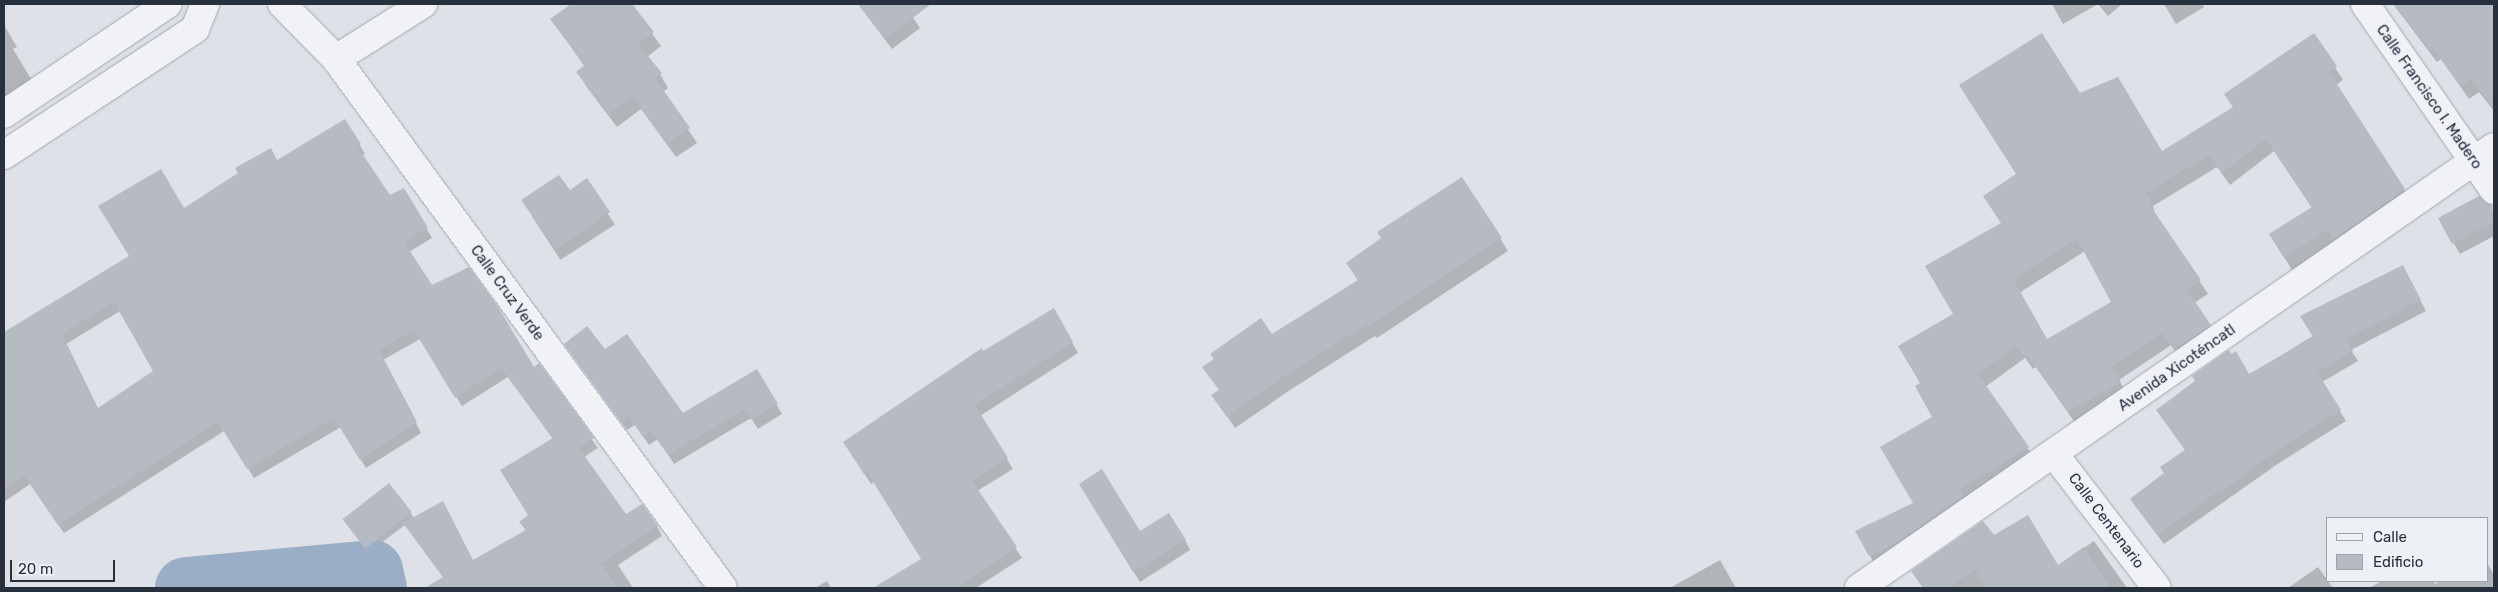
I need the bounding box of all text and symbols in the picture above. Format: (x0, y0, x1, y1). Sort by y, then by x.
street label: Calle Francisco I. Madero (2372, 21, 2486, 173)
street label: Calle Cruz Verde (466, 242, 548, 344)
street label: Avenida Xicoténcatl (2115, 321, 2239, 415)
street label: Calle Centenario (2064, 470, 2148, 572)
legend (2326, 517, 2488, 582)
text: Calle (2373, 528, 2407, 546)
scale bar (12, 550, 118, 582)
text: Edificio (2373, 553, 2423, 571)
text: 20 m (18, 560, 53, 578)

